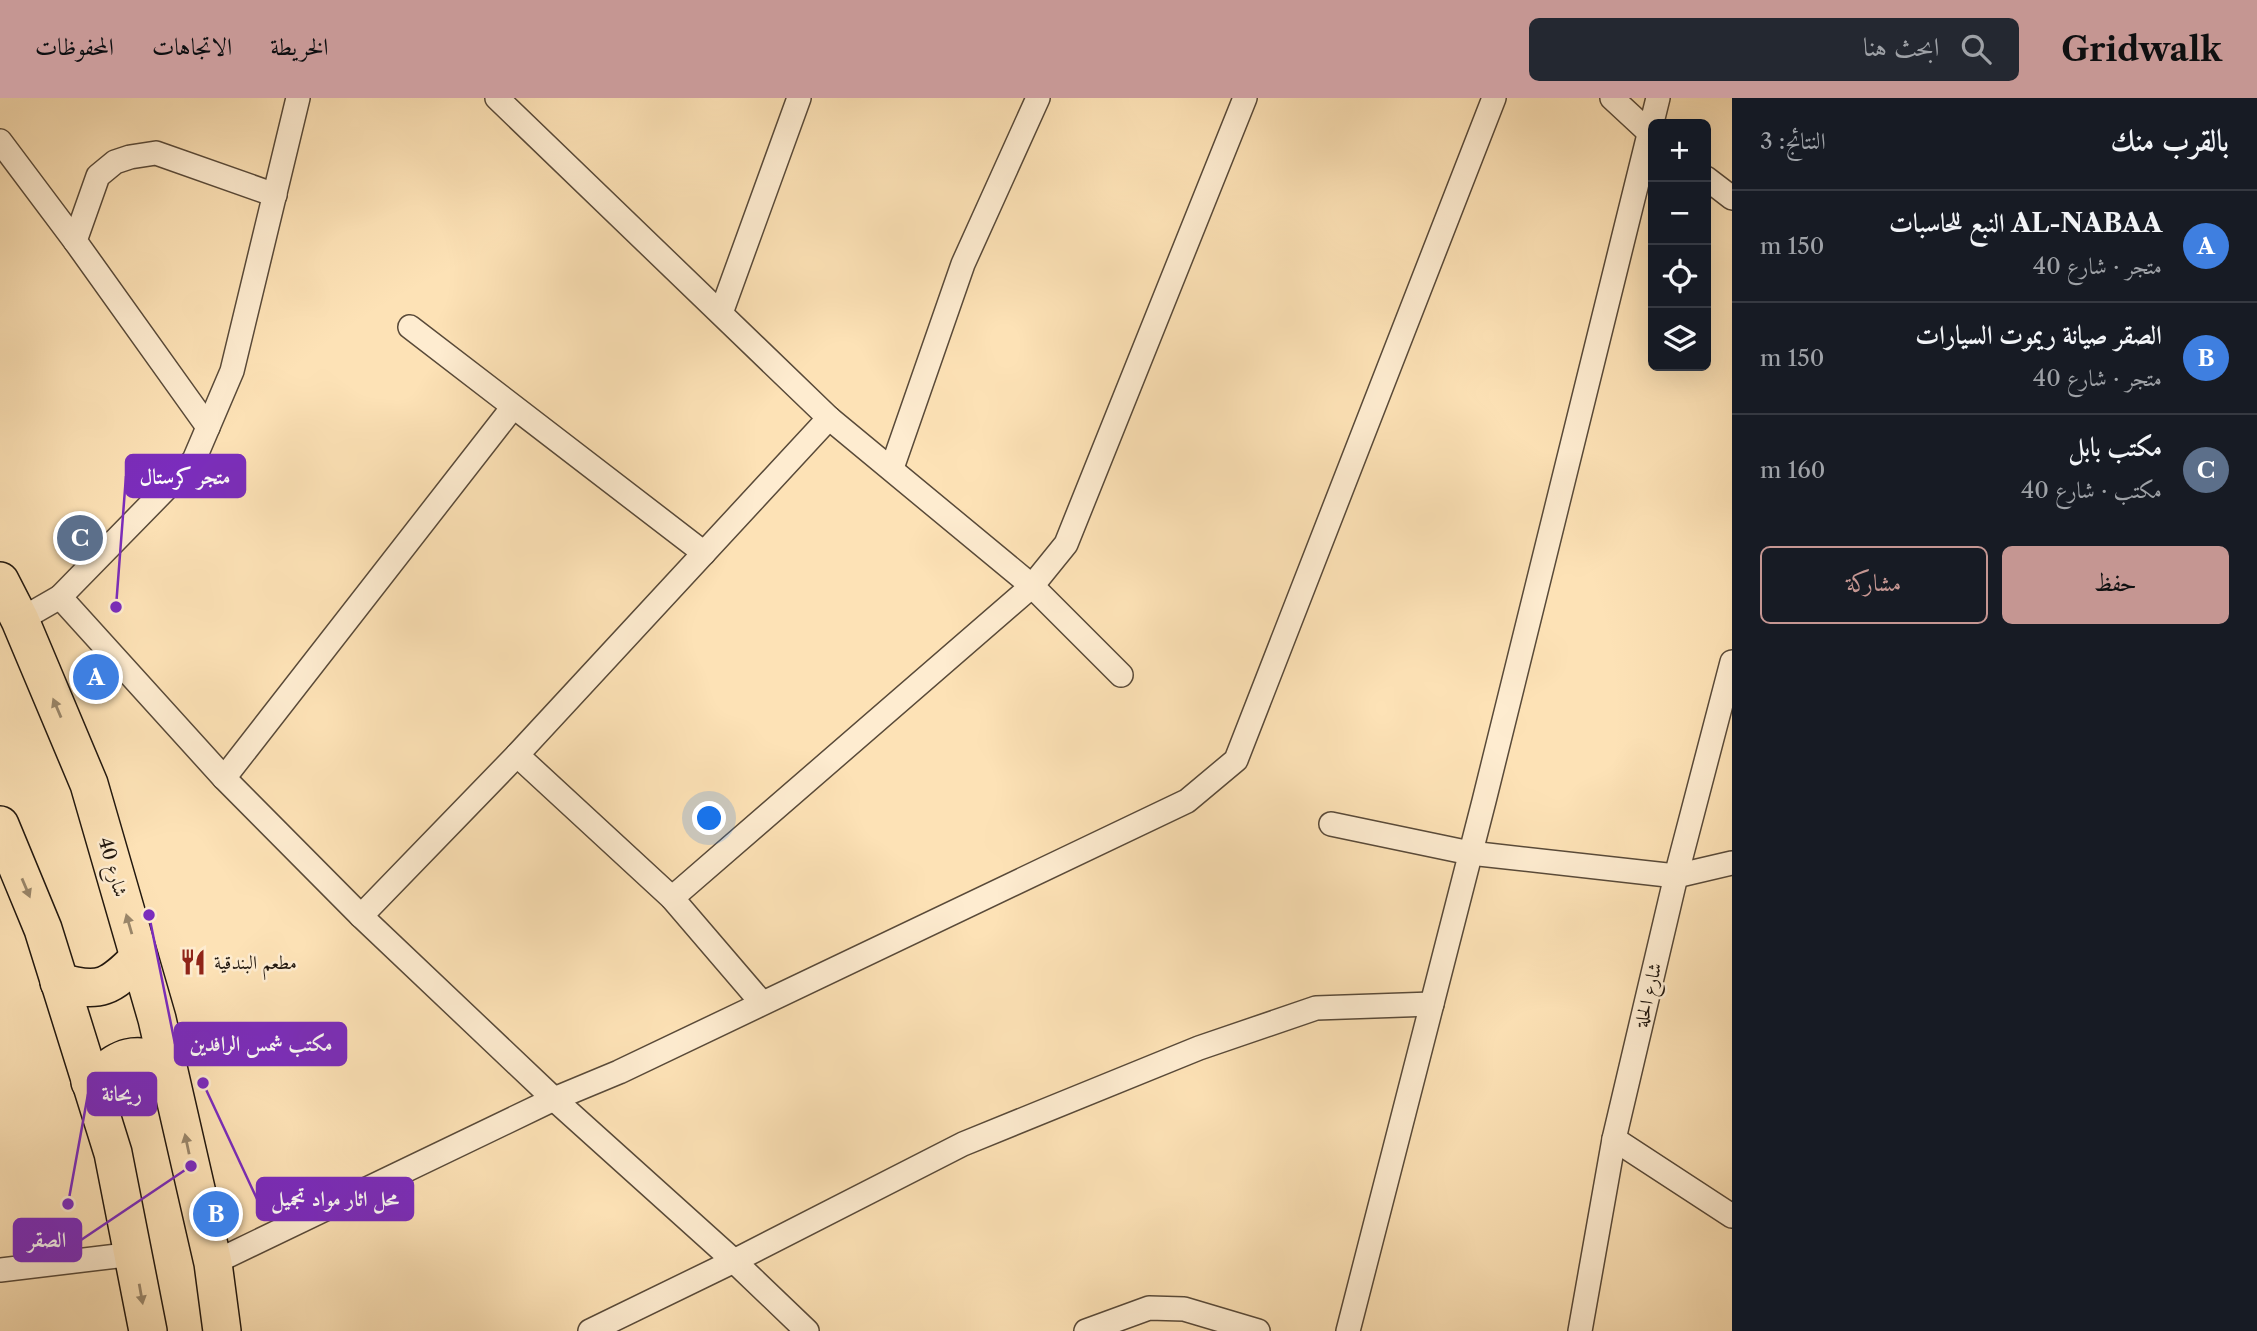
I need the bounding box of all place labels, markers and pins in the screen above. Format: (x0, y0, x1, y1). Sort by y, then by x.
callout: متجر كرستال (126, 455, 245, 497)
pin: C (57, 512, 103, 564)
pin: A (73, 651, 119, 703)
restaurant icon: مطعم البندقية (178, 947, 208, 977)
place label: مطعم البندقية (214, 951, 297, 981)
callout: مكتب شمس الرافدين (175, 1023, 346, 1065)
callout: ريحانة (88, 1073, 156, 1115)
callout: محل اثار مواد تجميل (257, 1178, 413, 1220)
pin: B (193, 1188, 239, 1240)
callout: الصقر (14, 1219, 81, 1261)

